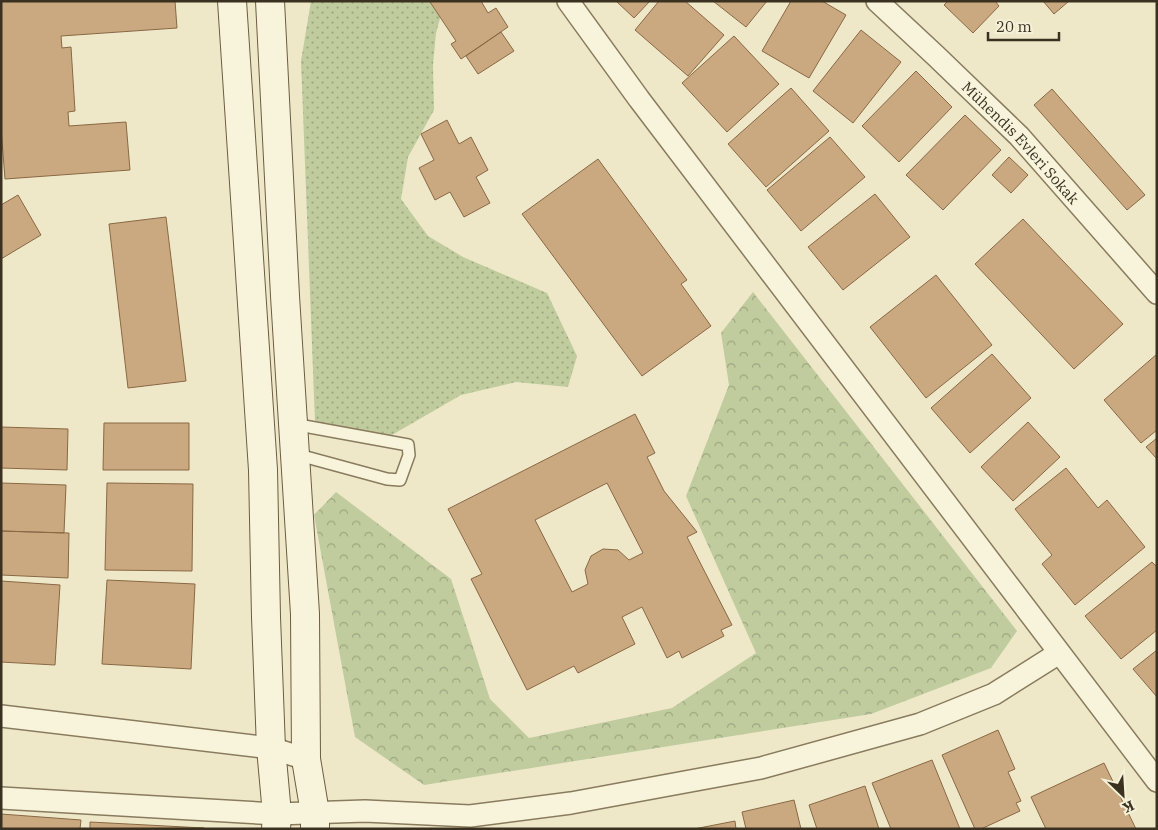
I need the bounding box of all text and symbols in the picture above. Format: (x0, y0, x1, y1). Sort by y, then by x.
scale bar (988, 10, 1059, 42)
text: 20 m (996, 17, 1032, 36)
street label: Mühendis Evleri Sokak (958, 77, 1084, 208)
north arrow (1098, 770, 1148, 820)
text: K (1120, 796, 1137, 817)

